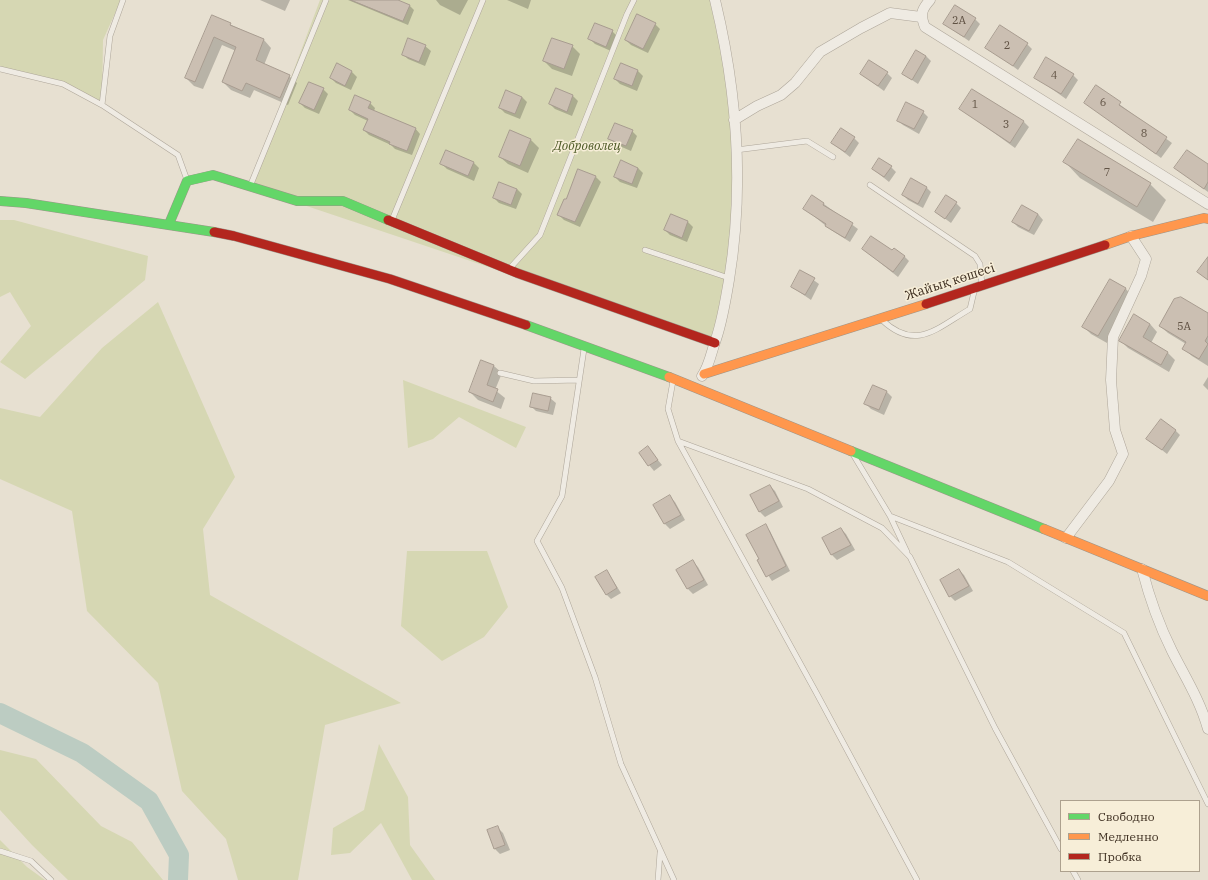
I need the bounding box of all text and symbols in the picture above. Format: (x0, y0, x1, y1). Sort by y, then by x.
house number: 2А (952, 14, 966, 28)
house number: 2 (1004, 39, 1010, 53)
house number: 4 (1051, 69, 1057, 83)
house number: 6 (1100, 96, 1106, 110)
house number: 1 (972, 98, 978, 112)
house number: 3 (1003, 118, 1009, 132)
house number: 8 (1141, 127, 1147, 141)
park label: Доброволец (553, 138, 621, 154)
house number: 7 (1104, 166, 1110, 180)
street label: Жайық көшесі (903, 260, 997, 304)
house number: 5А (1177, 320, 1191, 334)
legend (1060, 800, 1200, 872)
text: Свободно (1098, 809, 1155, 824)
text: Медленно (1098, 829, 1159, 844)
text: Пробка (1098, 849, 1142, 864)

